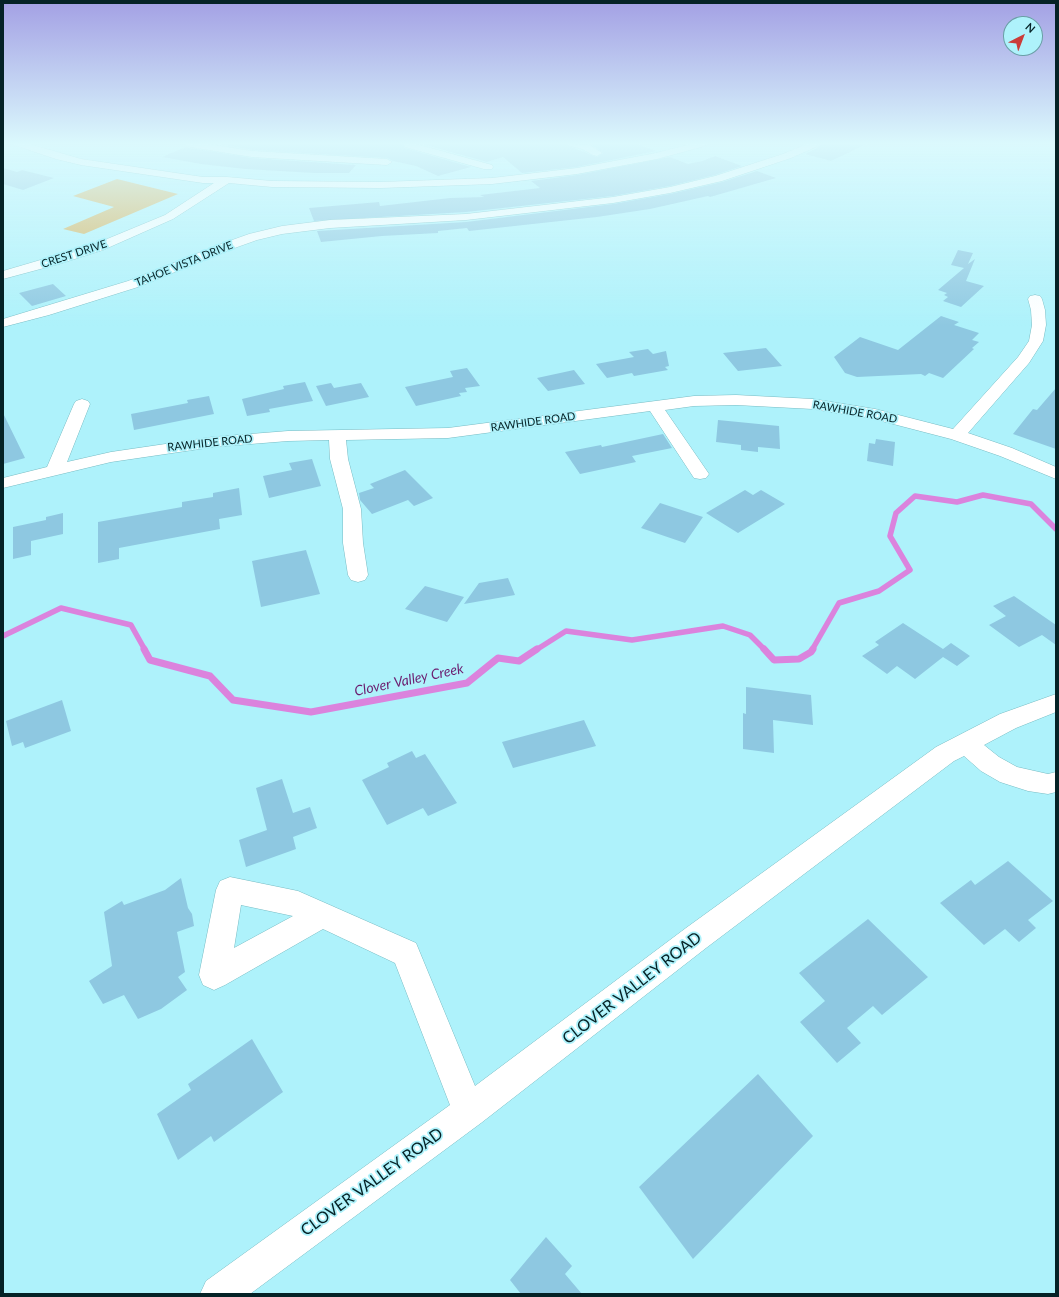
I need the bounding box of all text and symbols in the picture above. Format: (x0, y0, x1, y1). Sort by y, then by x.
north arrow (1003, 16, 1043, 56)
text: N (1023, 20, 1038, 35)
street label: CREST DRIVE (40, 237, 108, 271)
street label: TAHOE VISTA DRIVE (133, 238, 235, 290)
street label: RAWHIDE ROAD (812, 398, 898, 426)
street label: RAWHIDE ROAD (490, 410, 576, 434)
street label: RAWHIDE ROAD (167, 432, 253, 454)
water label: Clover Valley Creek (353, 660, 465, 700)
street label: CLOVER VALLEY ROAD (559, 928, 705, 1048)
street label: CLOVER VALLEY ROAD (297, 1124, 447, 1240)

